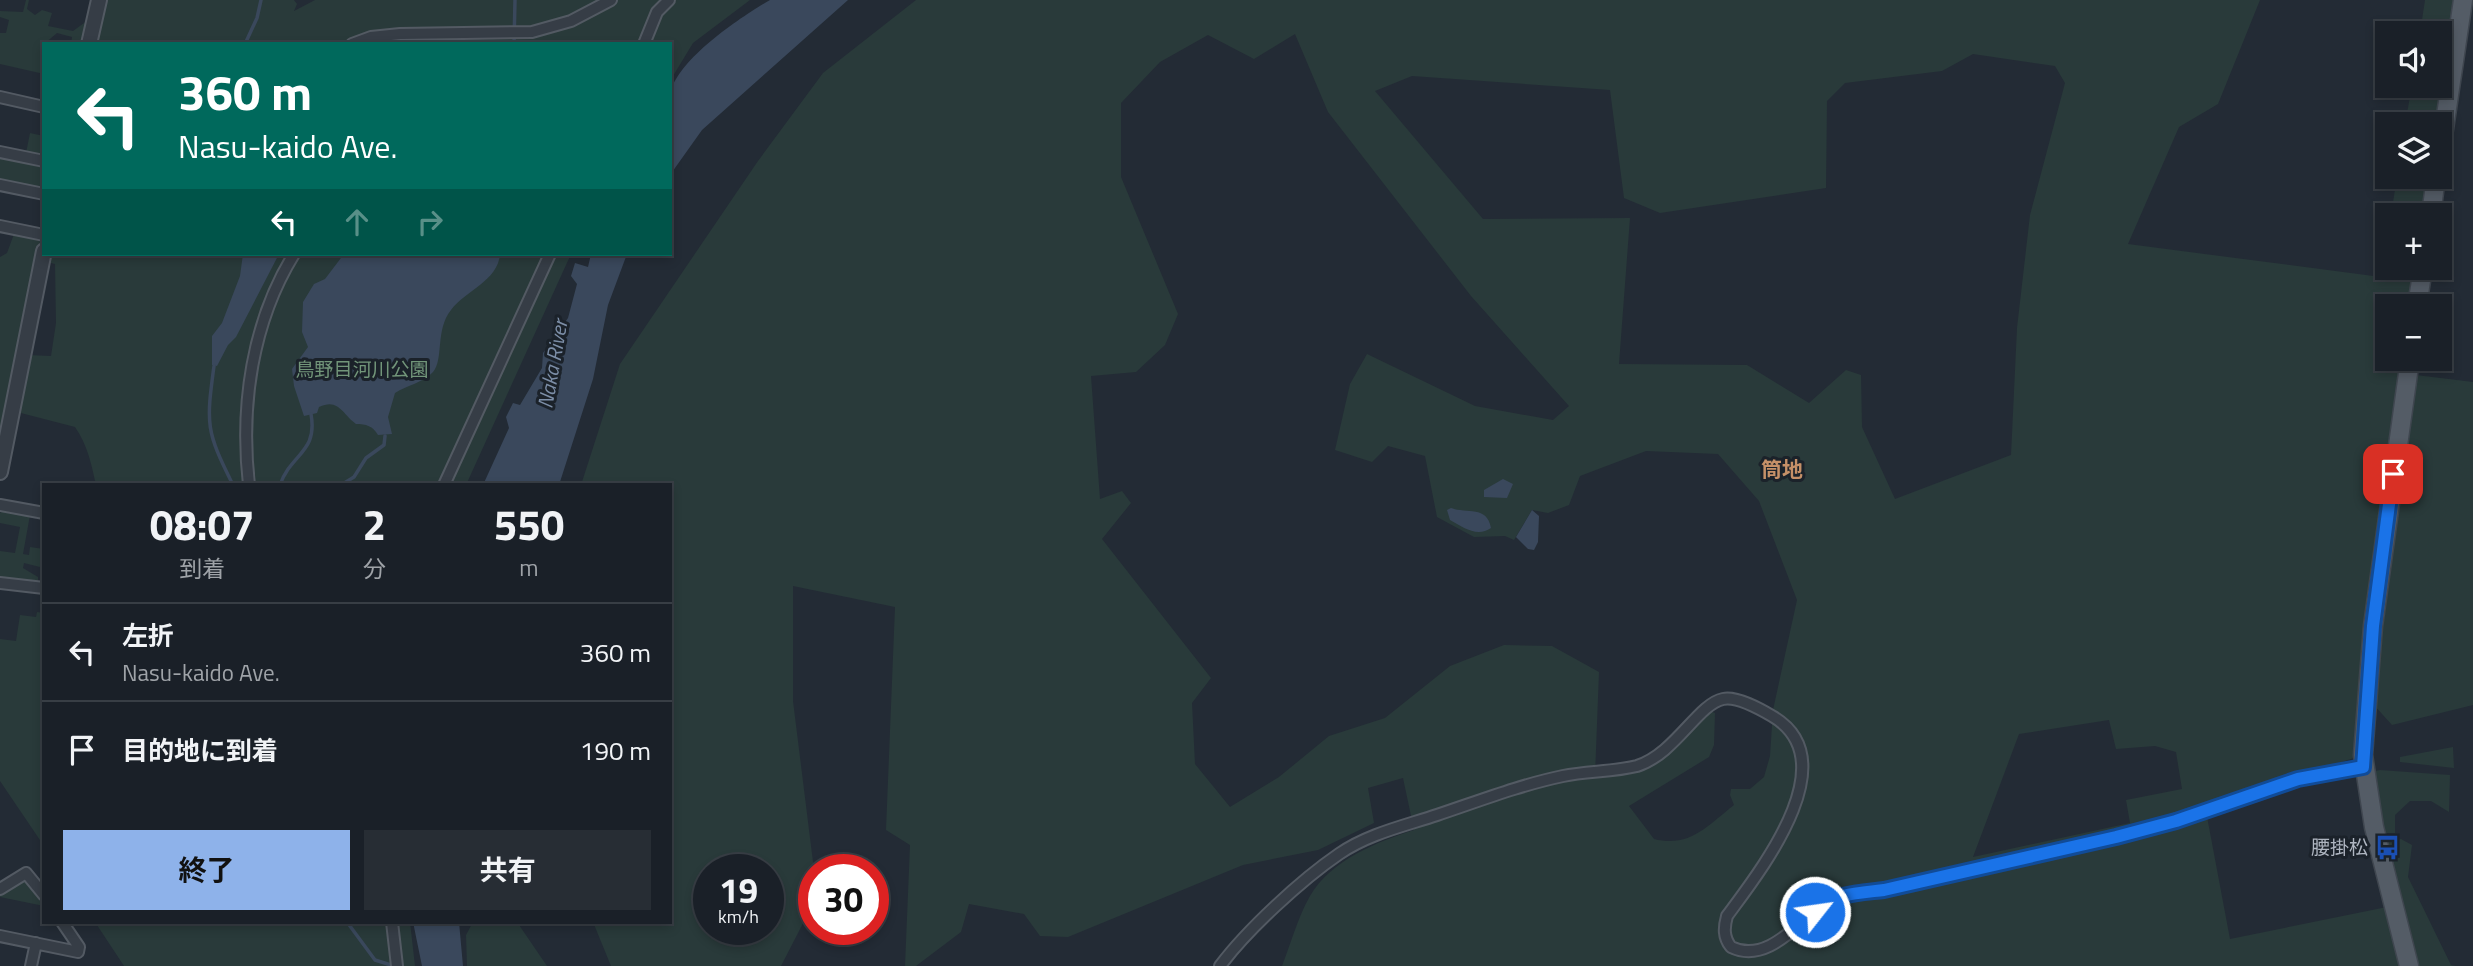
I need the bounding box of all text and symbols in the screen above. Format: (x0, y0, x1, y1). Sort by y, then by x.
map controls (2375, 21, 2452, 371)
button: sound (2375, 21, 2452, 98)
text: 360 m (178, 54, 312, 129)
icon: left (63, 70, 154, 161)
button: layers (2375, 112, 2452, 189)
text: Nasu-kaido Ave. (178, 122, 397, 170)
icon: left (265, 203, 303, 241)
icon: ahead (338, 203, 376, 241)
icon: right (411, 203, 449, 241)
button: + (2375, 203, 2452, 280)
button: − (2375, 294, 2452, 371)
water label: Naka River (528, 315, 576, 411)
park label: 鳥野目河川公園 (295, 354, 429, 383)
pin (2363, 444, 2423, 504)
district label: 筒地 (1761, 453, 1803, 485)
icon: arrive (2374, 455, 2412, 493)
text: 08:07 (150, 492, 255, 556)
text: 2 (362, 492, 386, 556)
text: 550 (494, 492, 564, 556)
text: m (519, 550, 539, 585)
text: 到着 (179, 551, 225, 586)
text: 分 (363, 551, 386, 586)
text: 左折 (122, 616, 174, 655)
icon: left (63, 633, 101, 671)
text: 360 m (580, 633, 651, 672)
text: Nasu-kaido Ave. (122, 655, 280, 690)
icon: arrive (63, 731, 101, 769)
text: 目的地に到着 (122, 731, 278, 770)
text: 190 m (580, 731, 651, 770)
button: 終了 (63, 830, 350, 910)
button: 共有 (364, 830, 651, 910)
place label: 腰掛松 (2311, 832, 2368, 861)
bus stop icon: 腰掛松 (2374, 833, 2402, 861)
speed limit sign: 30 (798, 854, 889, 945)
text: 19 (719, 863, 758, 917)
position arrow (1778, 875, 1852, 949)
text: km/h (718, 903, 759, 930)

